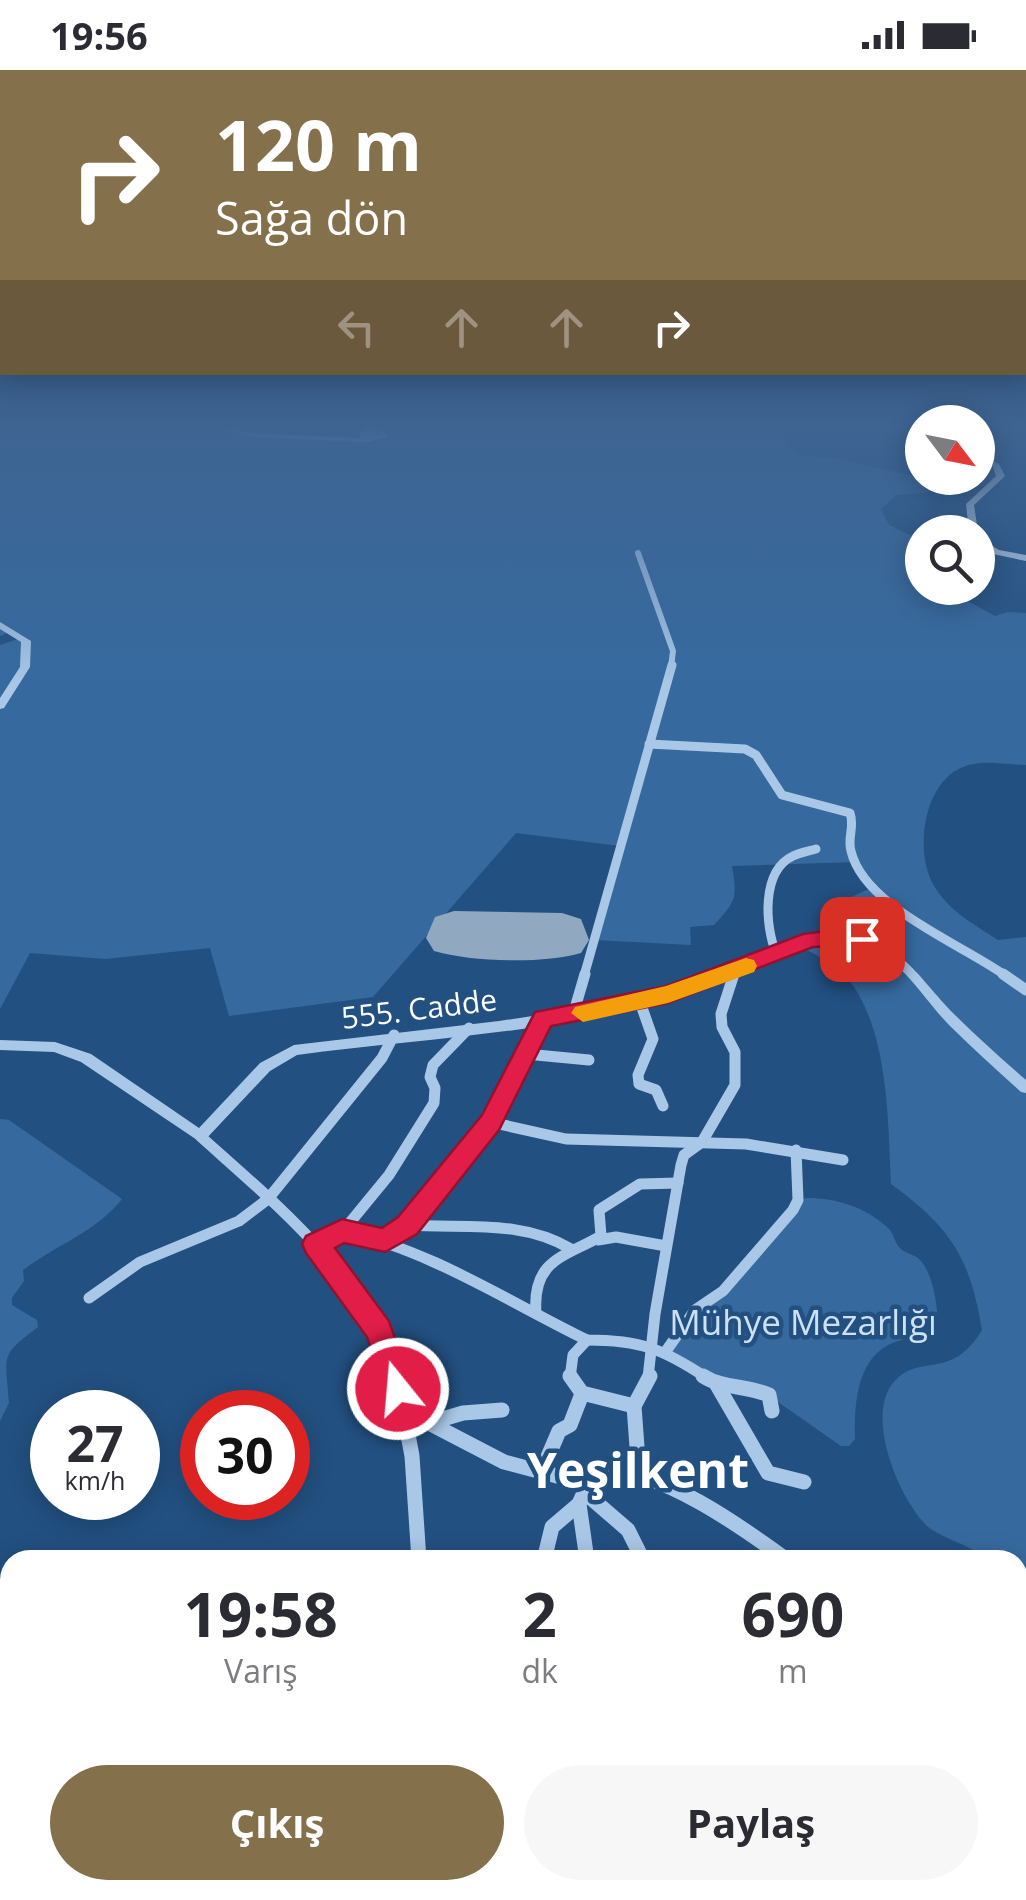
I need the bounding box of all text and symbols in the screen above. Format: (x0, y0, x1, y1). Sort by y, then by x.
text: 19:56 (50, 9, 148, 61)
text: 120 m (215, 96, 422, 192)
icon: right (50, 110, 180, 240)
text: Sağa dön (215, 187, 408, 248)
icon: left (329, 300, 384, 355)
icon: ahead (434, 300, 489, 355)
icon: ahead (539, 300, 594, 355)
icon: right (644, 300, 699, 355)
north arrow (905, 405, 995, 495)
map controls (905, 405, 995, 605)
button: search (905, 515, 995, 605)
pin (820, 897, 905, 982)
icon: arrive (835, 912, 890, 967)
street label: 555. Cadde (339, 978, 499, 1038)
park label: Mühye Mezarlığı (669, 1298, 937, 1345)
position arrow (346, 1337, 450, 1441)
speed limit sign: 30 (180, 1390, 310, 1520)
text: 27 (66, 1409, 124, 1477)
district label: Yeşilkent (527, 1437, 749, 1502)
text: km/h (65, 1463, 125, 1497)
text: 19:58 (184, 1573, 338, 1655)
text: 2 (523, 1573, 557, 1655)
text: 690 (741, 1573, 844, 1655)
text: Varış (224, 1649, 297, 1692)
text: dk (522, 1649, 558, 1692)
text: m (778, 1649, 808, 1692)
button: Çıkış (50, 1765, 504, 1880)
button: Paylaş (524, 1765, 978, 1880)

